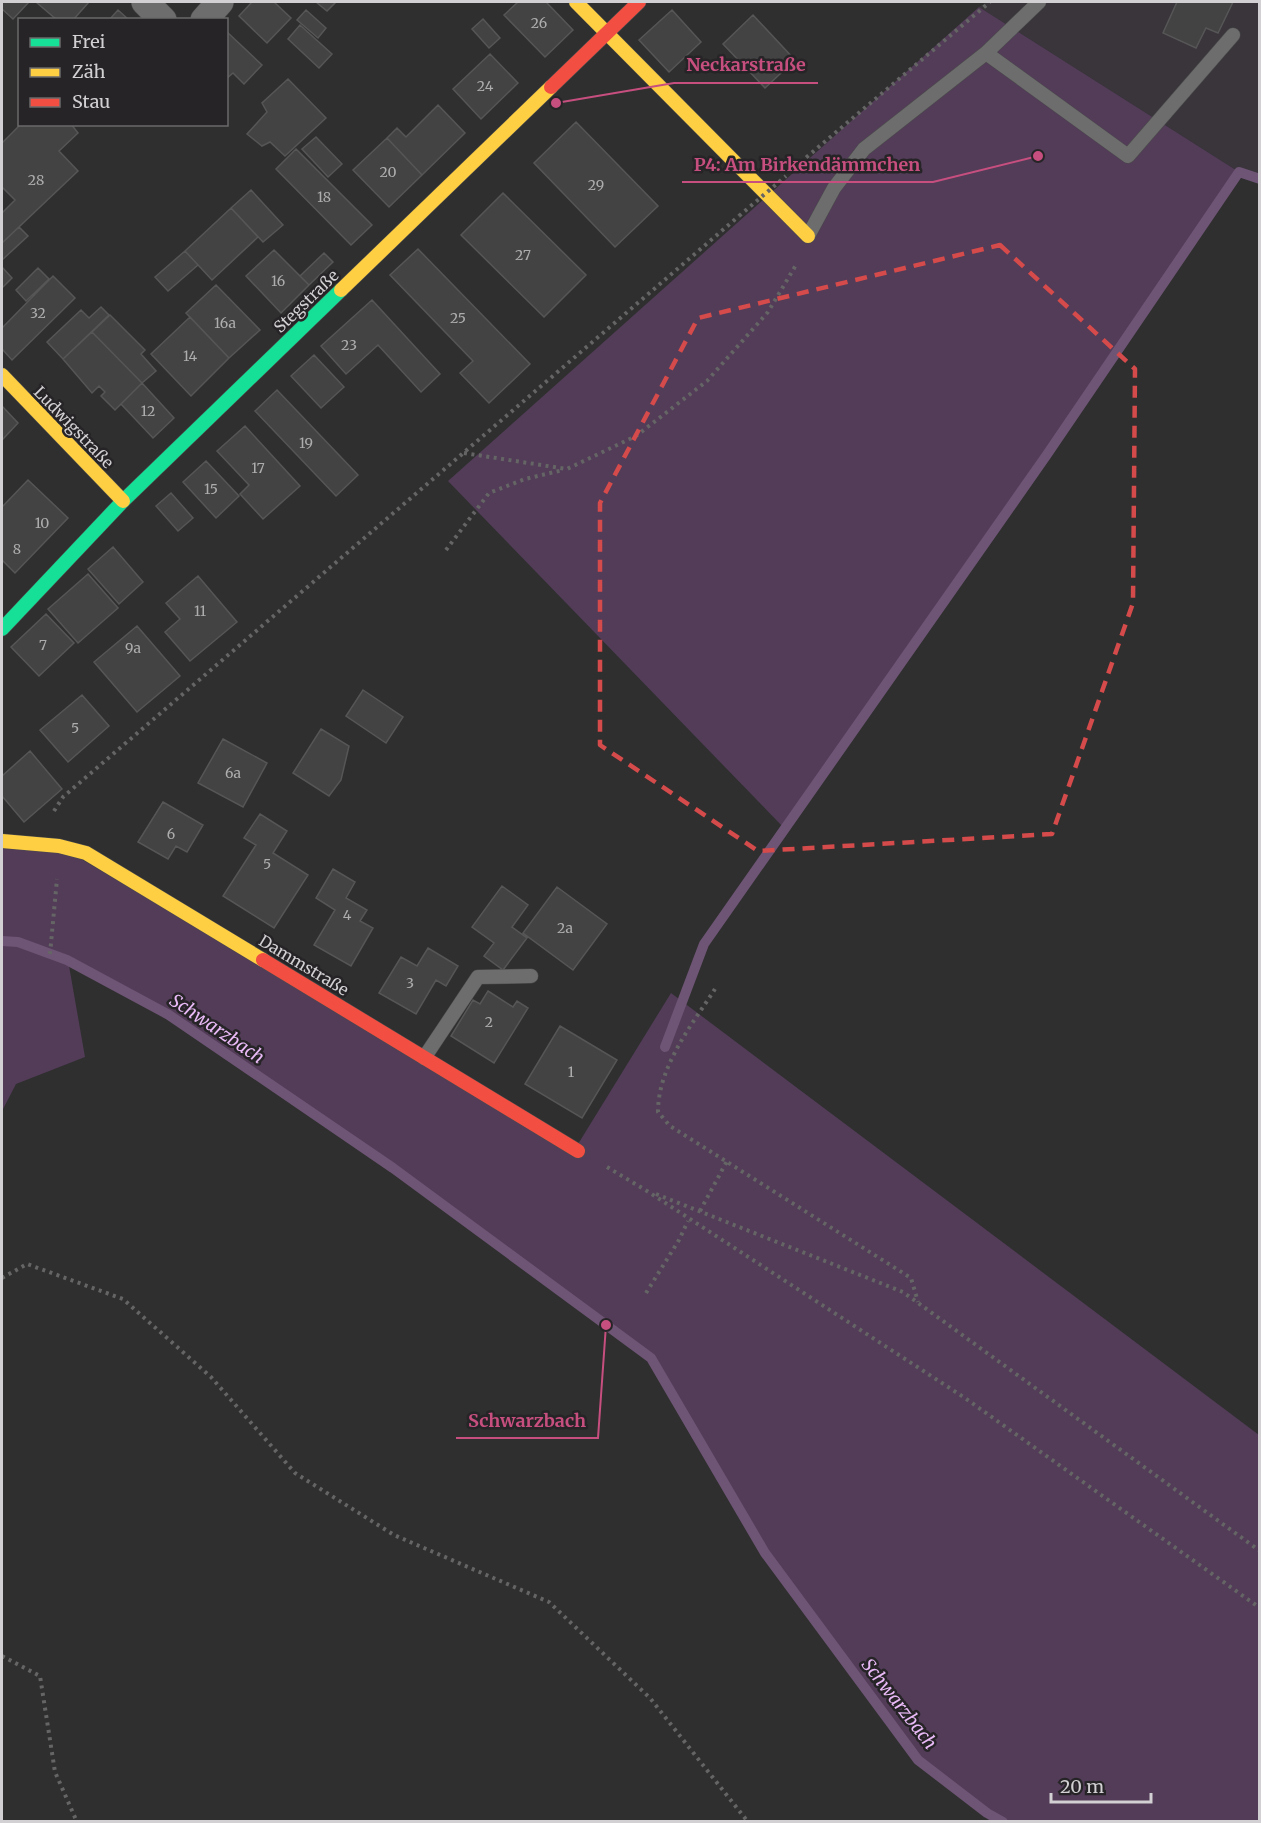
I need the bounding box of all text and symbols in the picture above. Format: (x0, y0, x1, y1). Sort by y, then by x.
house number: 26 (531, 14, 547, 32)
legend (18, 18, 228, 126)
text: Frei (72, 30, 106, 53)
callout: Neckarstraße (674, 47, 818, 83)
text: Neckarstraße (686, 53, 806, 76)
text: Zäh (72, 60, 106, 83)
house number: 24 (477, 77, 494, 95)
text: Stau (72, 90, 110, 113)
callout: P4: Am Birkendämmchen (682, 146, 933, 182)
text: P4: Am Birkendämmchen (694, 153, 920, 176)
house number: 20 (379, 163, 397, 181)
house number: 28 (28, 171, 44, 189)
house number: 29 (588, 176, 604, 194)
house number: 18 (317, 188, 331, 206)
house number: 27 (515, 246, 531, 264)
street label: Stegstraße (270, 265, 342, 337)
house number: 16 (271, 272, 285, 290)
house number: 32 (30, 304, 46, 322)
house number: 25 (450, 309, 466, 327)
house number: 16a (214, 314, 236, 332)
house number: 23 (341, 336, 357, 354)
house number: 14 (183, 347, 197, 365)
street label: Ludwigstraße (30, 382, 118, 472)
house number: 12 (141, 402, 155, 420)
house number: 19 (299, 434, 313, 452)
house number: 17 (251, 459, 265, 477)
house number: 15 (204, 480, 218, 498)
house number: 10 (35, 514, 49, 532)
house number: 8 (13, 540, 21, 558)
house number: 11 (194, 602, 206, 620)
house number: 7 (39, 636, 47, 654)
house number: 9a (125, 639, 141, 657)
house number: 5 (71, 719, 79, 737)
house number: 6a (225, 764, 242, 782)
house number: 6 (167, 825, 175, 843)
house number: 5 (263, 855, 271, 873)
house number: 4 (343, 906, 352, 924)
house number: 2a (557, 919, 573, 937)
street label: Dammstraße (255, 930, 353, 1000)
house number: 3 (406, 974, 414, 992)
water label: Schwarzbach (166, 989, 269, 1069)
house number: 2 (485, 1013, 493, 1031)
house number: 1 (568, 1063, 574, 1081)
callout: Schwarzbach (456, 1402, 598, 1438)
text: Schwarzbach (468, 1409, 586, 1432)
water label: Schwarzbach (857, 1654, 942, 1754)
scale bar (1051, 1766, 1152, 1804)
text: 20 m (1060, 1775, 1104, 1798)

